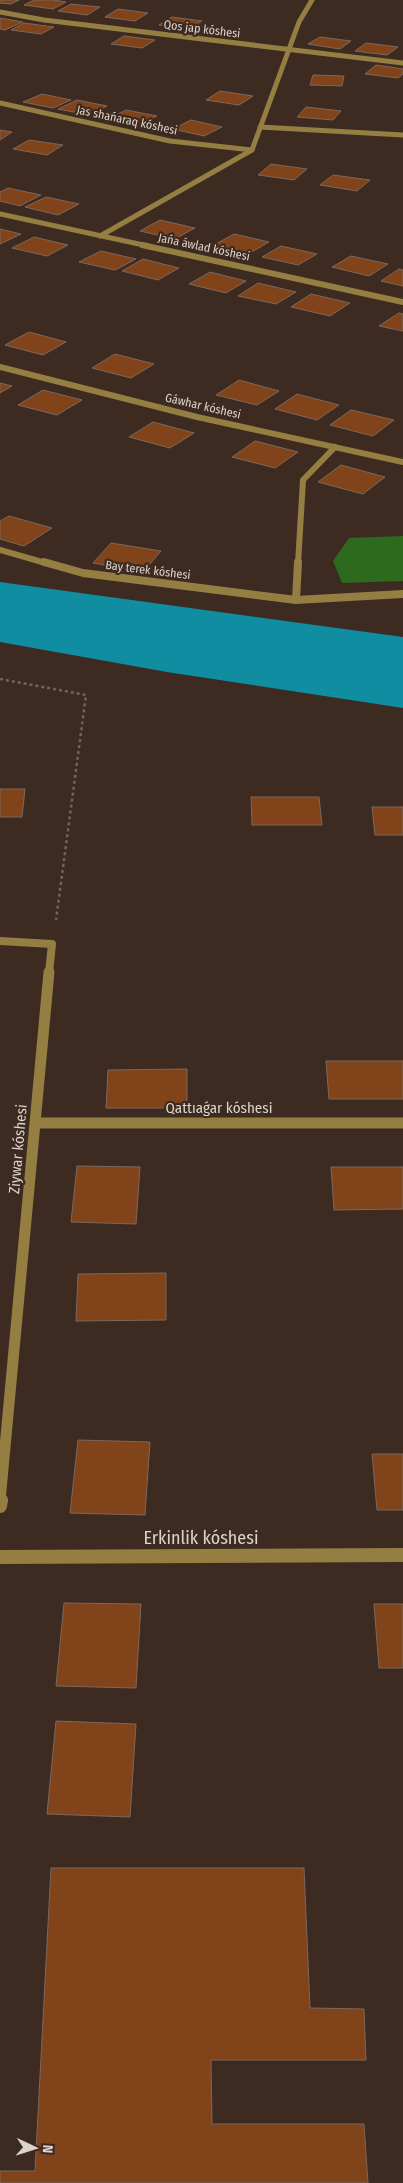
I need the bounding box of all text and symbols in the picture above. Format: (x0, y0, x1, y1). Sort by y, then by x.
street label: Qos jap kóshesi (163, 17, 241, 41)
street label: Jas shańaraq kóshesi (75, 102, 179, 138)
street label: Jańa áwlad kóshesi (157, 230, 251, 264)
street label: Gáwhar kóshesi (164, 391, 242, 421)
street label: Bay terek kóshesi (105, 558, 191, 582)
street label: Qattıaǵar kóshesi (166, 1099, 272, 1117)
street label: Ziywar kóshesi (5, 1103, 31, 1195)
street label: Erkinlik kóshesi (144, 1527, 258, 1549)
north arrow (10, 2123, 60, 2173)
text: N (39, 2144, 56, 2154)

